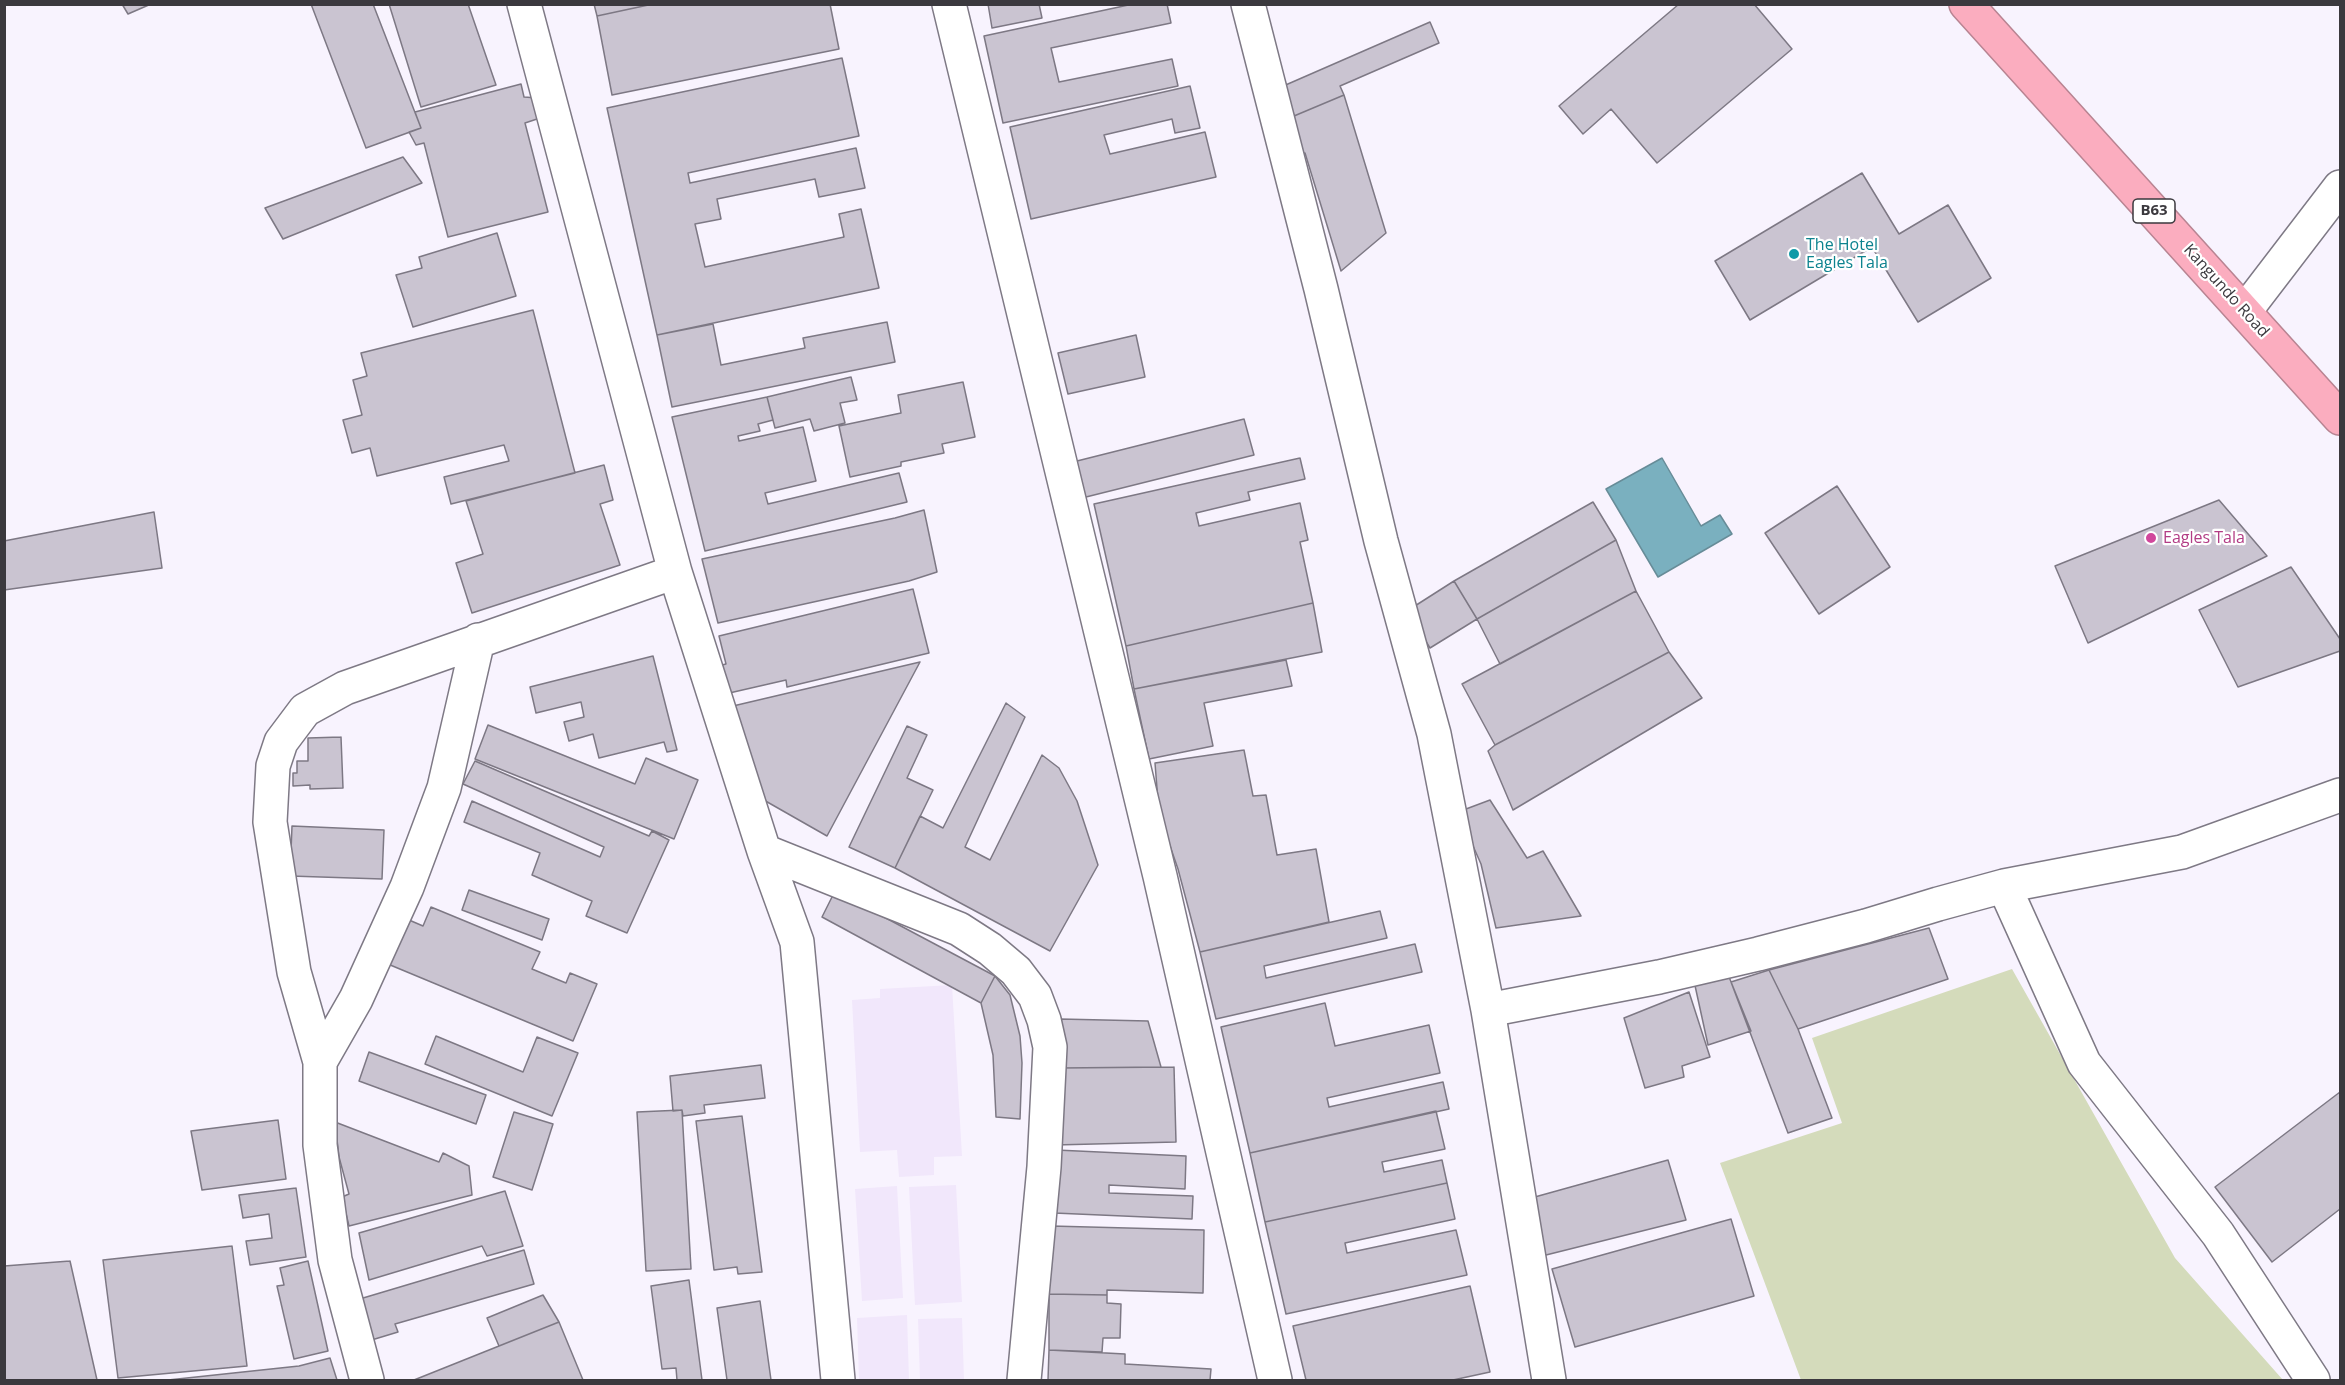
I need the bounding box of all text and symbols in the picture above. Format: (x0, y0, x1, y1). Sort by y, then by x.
road number: B63 (2133, 199, 2175, 223)
place label: The Hotel Eagles Tala (1806, 235, 1888, 273)
street label: Kangundo Road (2179, 241, 2273, 341)
marker: The Hotel Eagles Tala (1787, 247, 1801, 261)
place label: Eagles Tala (2163, 528, 2245, 548)
marker: Eagles Tala (2144, 531, 2158, 545)

